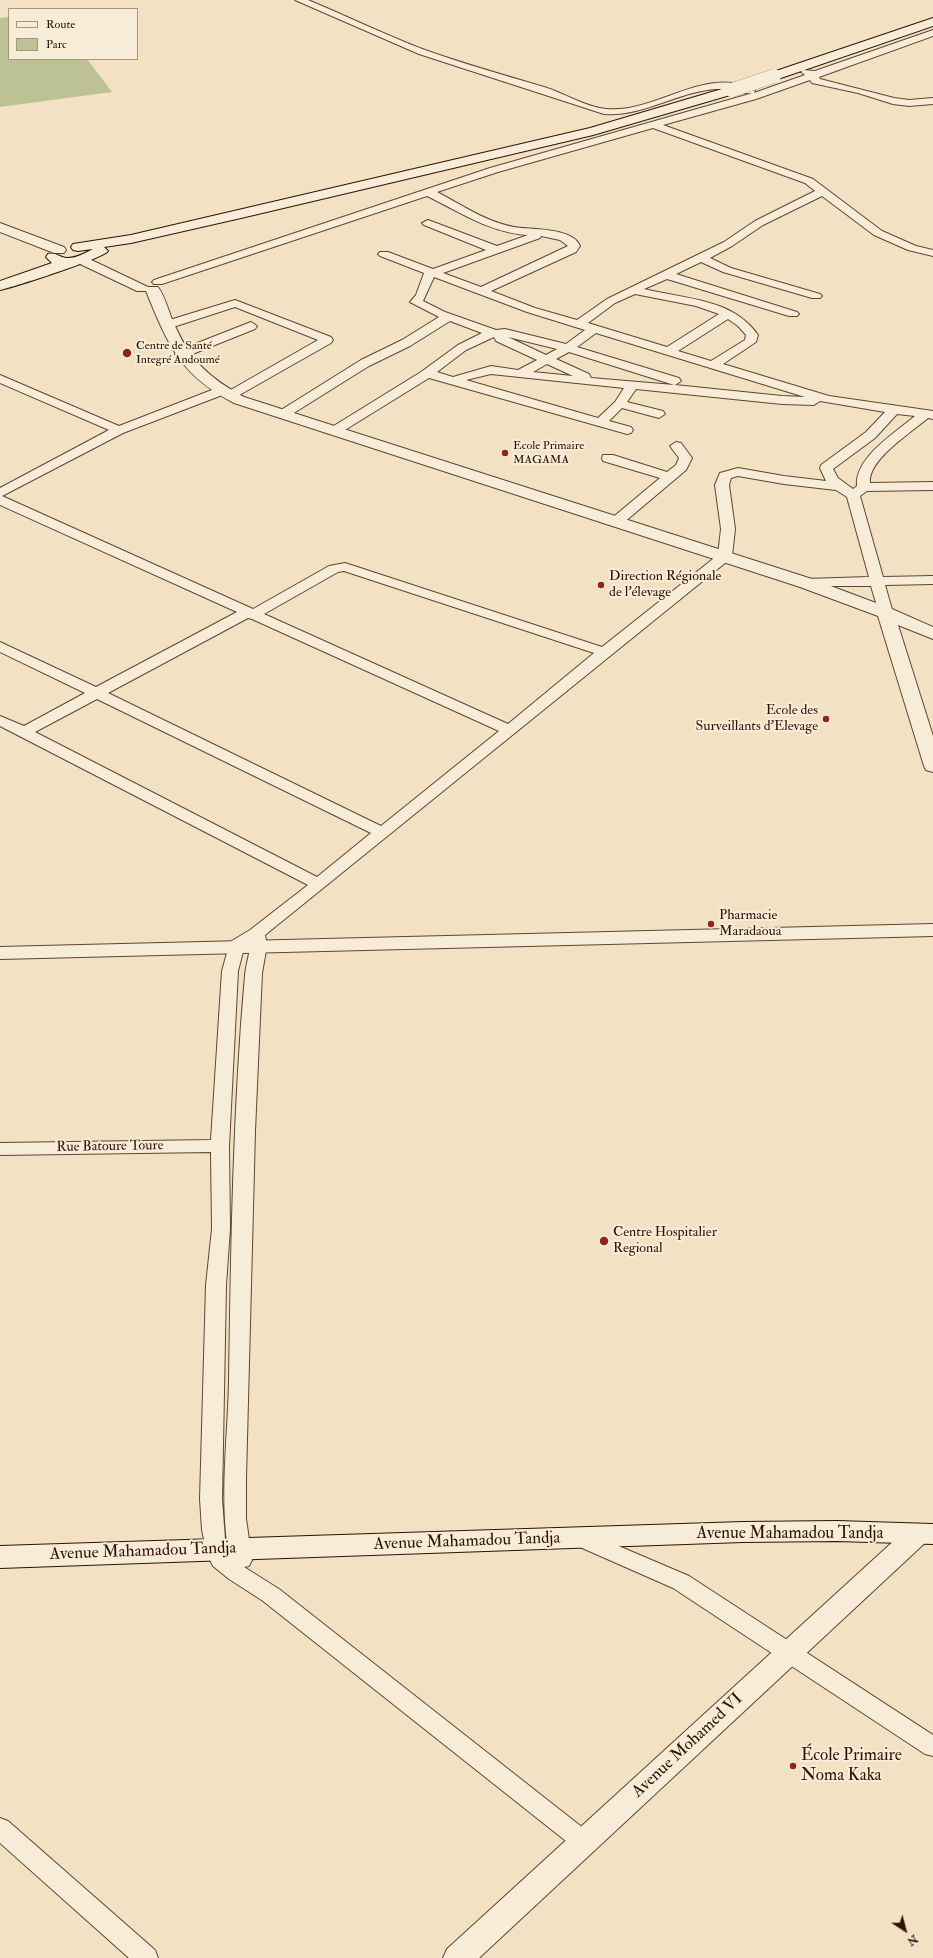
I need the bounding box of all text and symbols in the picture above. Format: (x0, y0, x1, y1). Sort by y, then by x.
legend (8, 8, 138, 60)
text: Route (46, 17, 75, 32)
text: Parc (46, 37, 67, 52)
place label: Centre de Santé Integré Andoumé (136, 339, 220, 367)
marker: Centre de Santé Integré Andoumé (121, 347, 133, 359)
place label: Ecole Primaire MAGAMA (513, 439, 584, 467)
marker: Ecole Primaire MAGAMA (500, 448, 510, 458)
place label: Direction Régionale de l'élevage (609, 569, 721, 602)
marker: Direction Régionale de l'élevage (596, 580, 606, 590)
place label: Ecole des Surveillants d'Elevage (695, 703, 818, 736)
marker: Ecole des Surveillants d'Elevage (821, 714, 831, 724)
place label: Pharmacie Maradaoua (719, 908, 782, 940)
marker: Pharmacie Maradaoua (706, 919, 716, 929)
street label: Rue Batoure Toure (56, 1138, 164, 1156)
place label: Centre Hospitalier Regional (613, 1225, 717, 1258)
marker: Centre Hospitalier Regional (598, 1235, 610, 1247)
street label: Avenue Mahamadou Tandja (697, 1524, 883, 1544)
street label: Avenue Mahamadou Tandja (373, 1529, 561, 1555)
street label: Avenue Mahamadou Tandja (49, 1539, 237, 1565)
street label: Avenue Mohamed VI (628, 1689, 748, 1803)
place label: École Primaire Noma Kaka (801, 1746, 902, 1786)
marker: École Primaire Noma Kaka (788, 1761, 798, 1771)
north arrow (885, 1910, 925, 1950)
text: N (905, 1932, 920, 1948)

